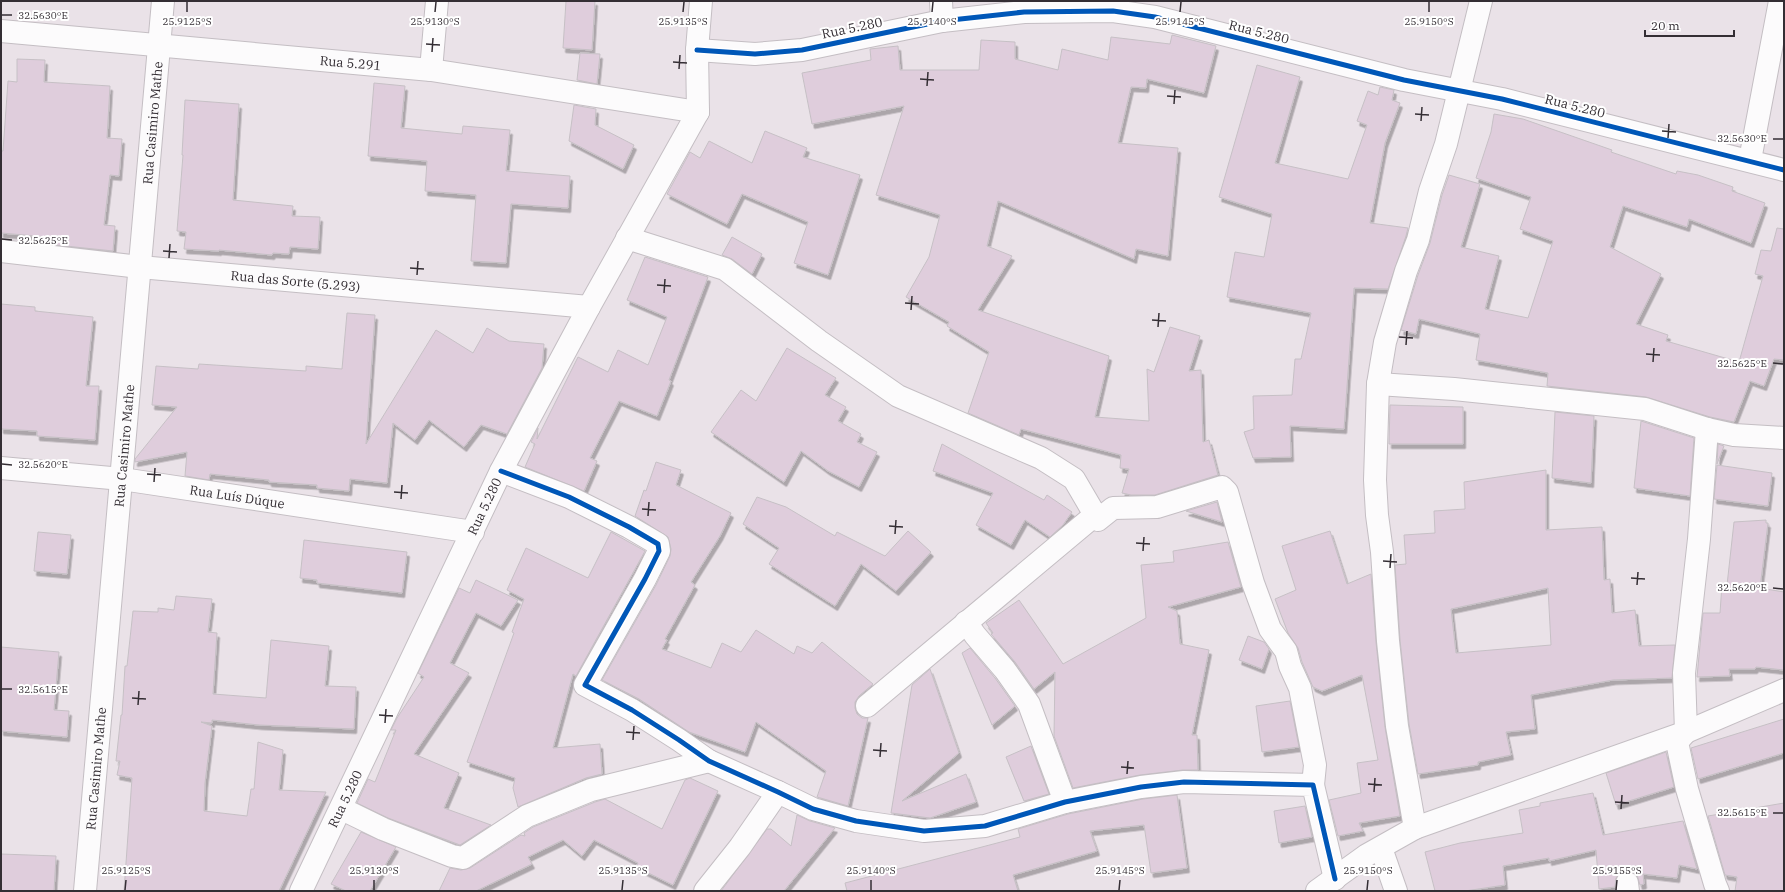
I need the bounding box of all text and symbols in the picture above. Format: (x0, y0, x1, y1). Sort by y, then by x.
text: 32.5630°E (18, 9, 68, 22)
scale bar (1645, 12, 1734, 38)
street label: Rua 5.280 (820, 13, 884, 43)
text: 25.9125°S (162, 15, 212, 28)
text: 25.9130°S (410, 15, 460, 28)
text: 25.9135°S (658, 15, 708, 28)
text: 25.9140°S (907, 15, 957, 28)
text: 25.9145°S (1155, 15, 1205, 28)
text: 25.9150°S (1404, 15, 1454, 28)
street label: Rua 5.280 (1227, 16, 1291, 48)
text: 20 m (1651, 18, 1680, 33)
street label: Rua 5.291 (319, 51, 382, 74)
street label: Rua Casimiro Mathe (138, 61, 166, 185)
street label: Rua 5.280 (1543, 90, 1607, 122)
text: 32.5630°E (1717, 132, 1767, 145)
text: 32.5625°E (18, 234, 68, 247)
street label: Rua das Sorte (5.293) (230, 267, 361, 295)
text: 32.5625°E (1717, 357, 1767, 370)
street label: Rua Casimiro Mathe (110, 383, 138, 508)
text: 32.5620°E (18, 458, 68, 471)
street label: Rua 5.280 (463, 475, 505, 538)
street label: Rua Luís Dúque (188, 481, 286, 512)
text: 32.5620°E (1717, 581, 1767, 594)
text: 32.5615°E (18, 683, 68, 696)
street label: Rua Casimiro Mathe (82, 706, 110, 831)
street label: Rua 5.280 (324, 767, 366, 830)
text: 32.5615°E (1717, 806, 1767, 819)
text: 25.9125°S (101, 864, 151, 877)
text: 25.9130°S (349, 864, 399, 877)
text: 25.9135°S (598, 864, 648, 877)
text: 25.9140°S (846, 864, 896, 877)
text: 25.9145°S (1095, 864, 1145, 877)
text: 25.9150°S (1343, 864, 1393, 877)
text: 25.9155°S (1592, 864, 1642, 877)

